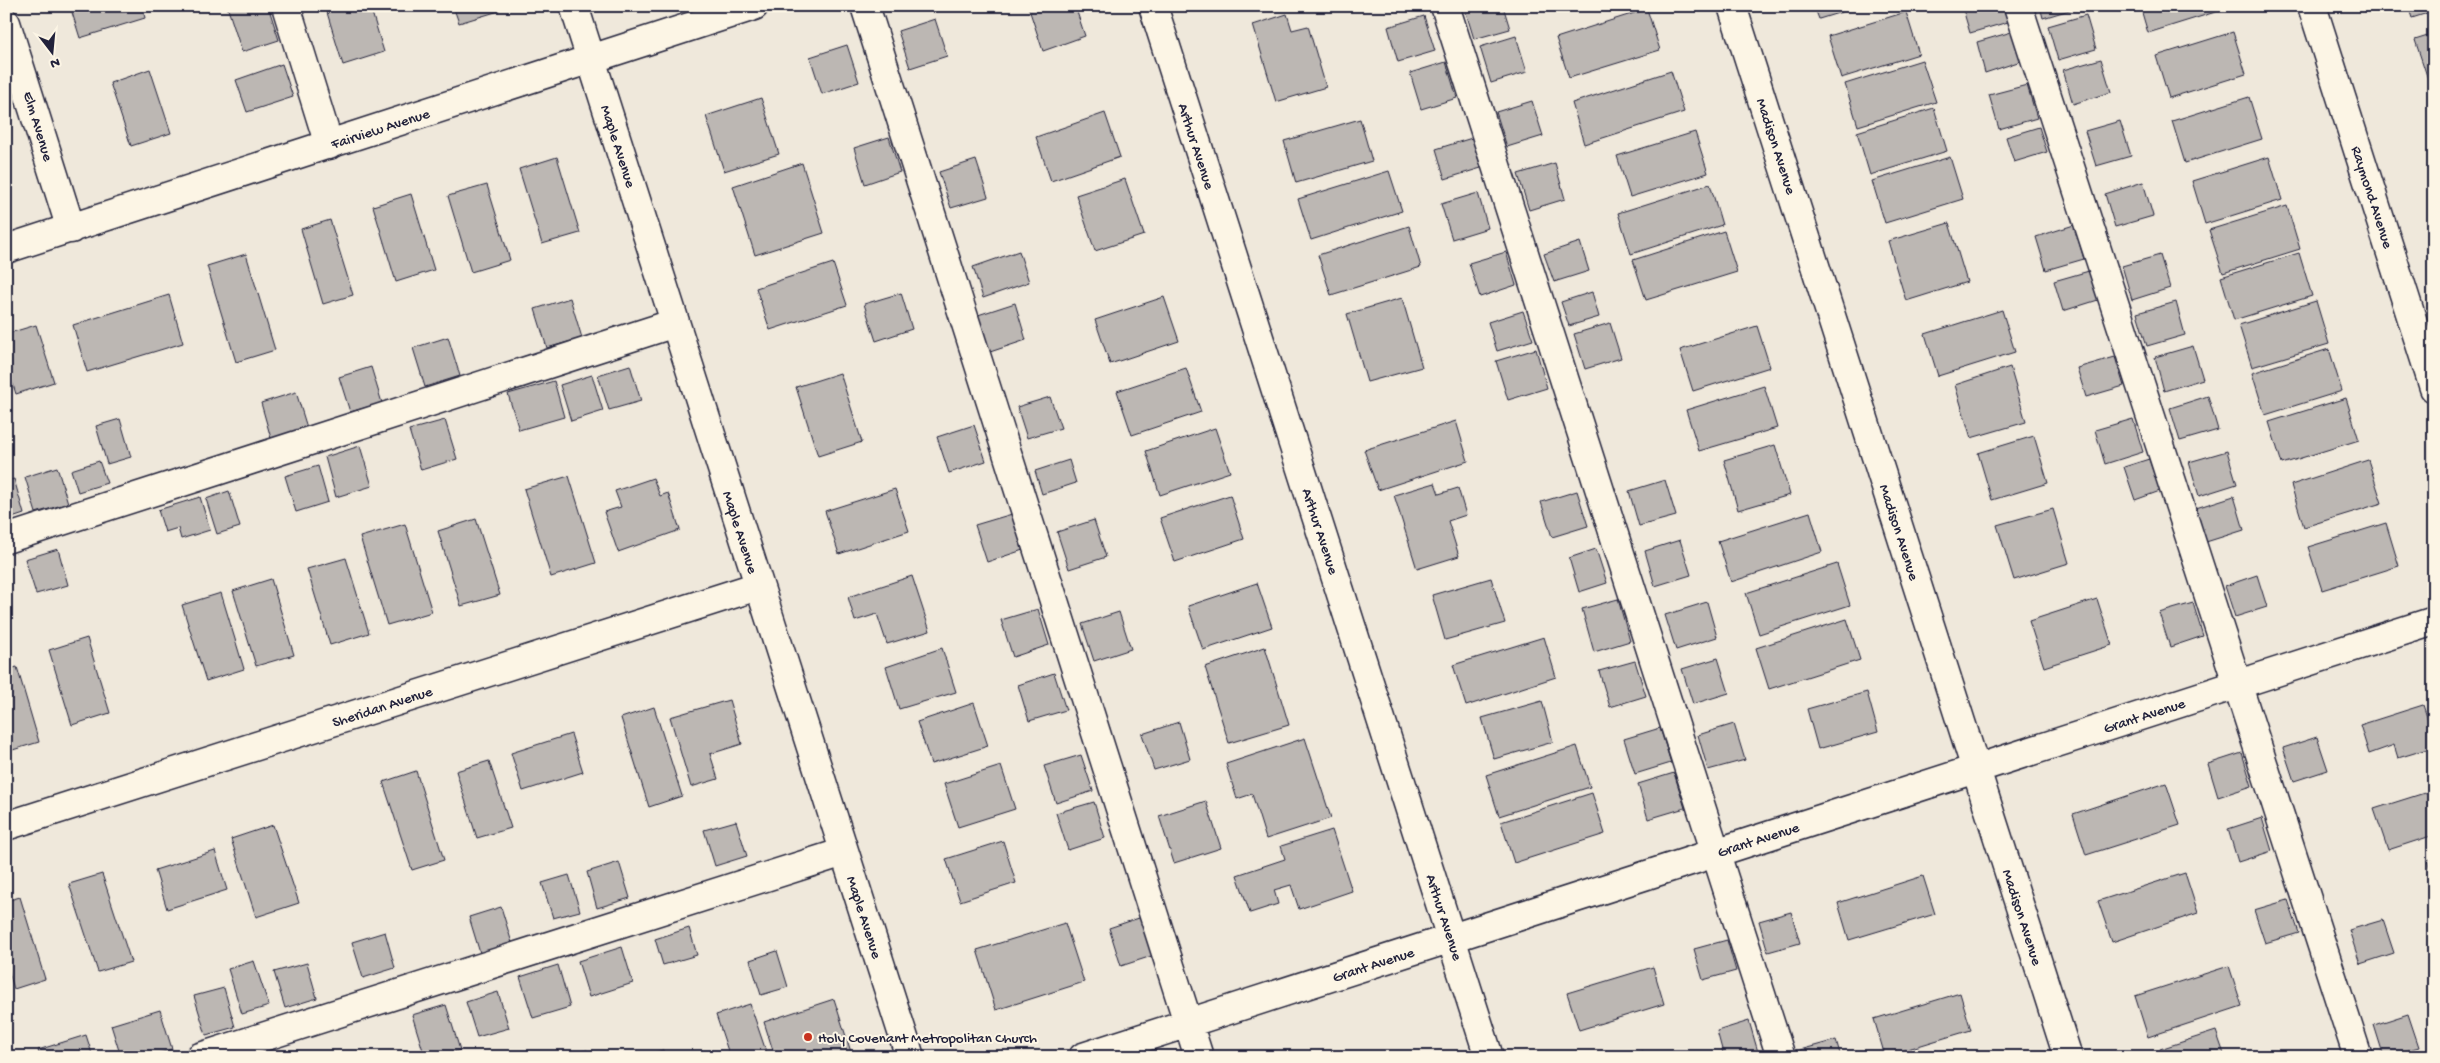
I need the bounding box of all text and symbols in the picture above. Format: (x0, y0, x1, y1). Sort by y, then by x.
north arrow (28, 28, 78, 78)
text: N (48, 53, 62, 72)
street label: Elm Avenue (18, 90, 56, 164)
street label: Madison Avenue (1751, 96, 1799, 197)
street label: Arthur Avenue (1173, 101, 1218, 192)
street label: Maple Avenue (595, 103, 639, 190)
street label: Fairview Avenue (328, 105, 432, 155)
street label: Raymond Avenue (2346, 144, 2396, 251)
street label: Madison Avenue (1874, 482, 1922, 583)
street label: Arthur Avenue (1297, 486, 1342, 577)
street label: Maple Avenue (717, 489, 761, 576)
street label: Sheridan Avenue (330, 683, 435, 733)
street label: Grant Avenue (2101, 695, 2188, 739)
street label: Grant Avenue (1715, 819, 1802, 863)
street label: Madison Avenue (1997, 867, 2045, 968)
street label: Arthur Avenue (1421, 872, 1466, 963)
street label: Maple Avenue (841, 874, 885, 961)
street label: Grant Avenue (1330, 944, 1417, 988)
place label: Holy Covenant Metropolitan Church (818, 1030, 1037, 1048)
marker: Holy Covenant Metropolitan Church (802, 1031, 814, 1043)

